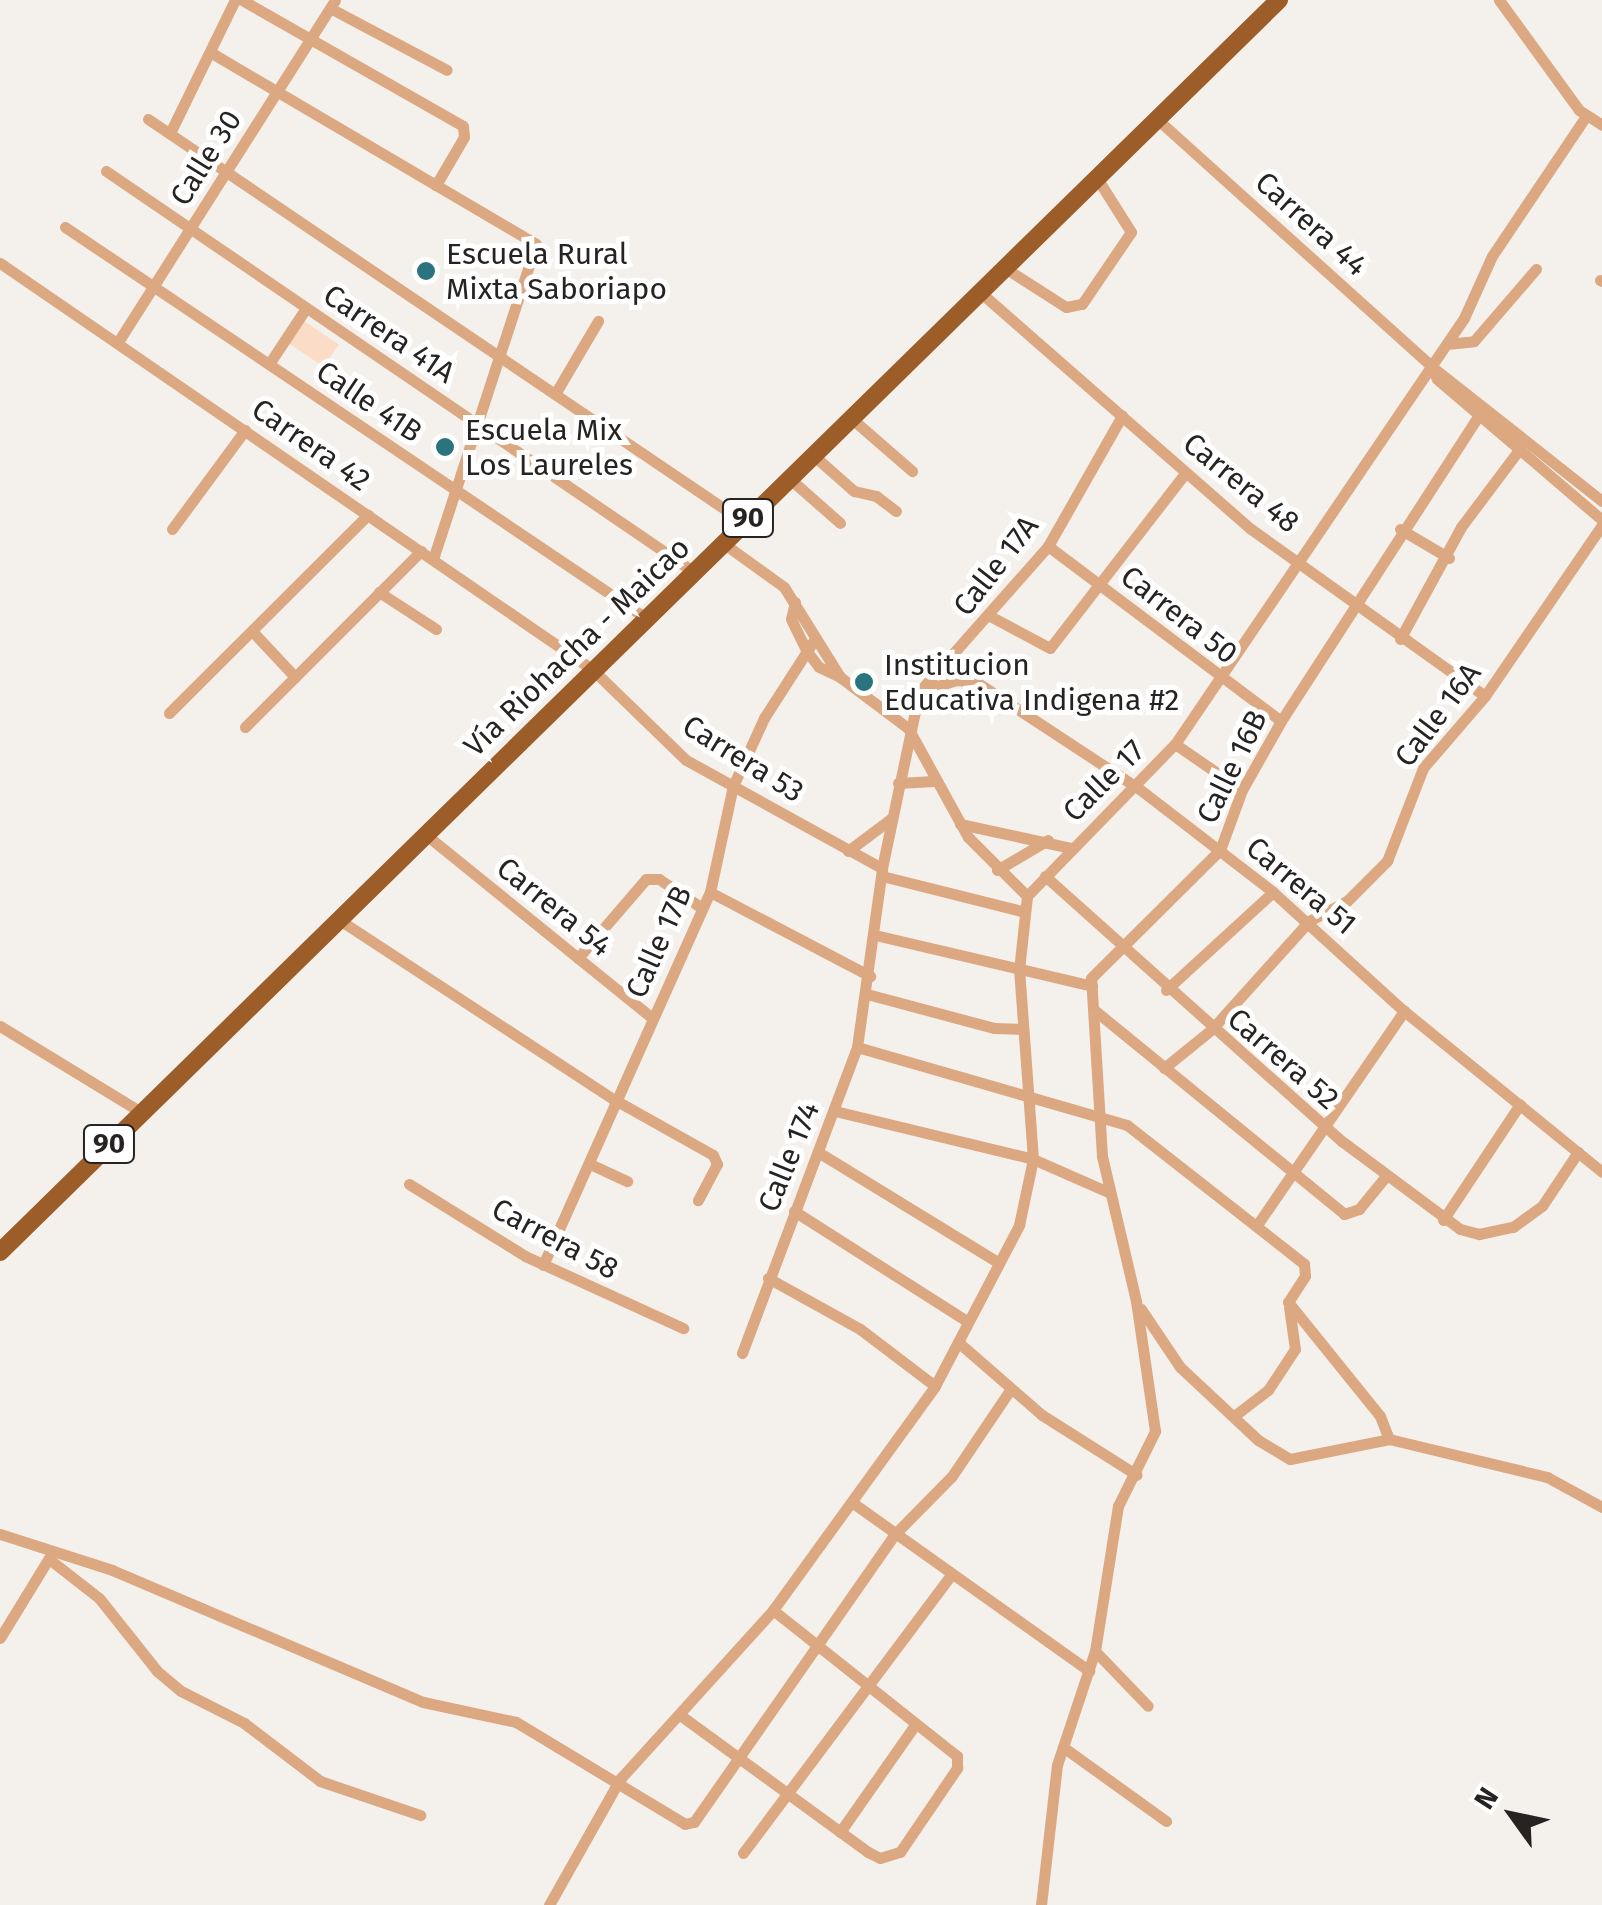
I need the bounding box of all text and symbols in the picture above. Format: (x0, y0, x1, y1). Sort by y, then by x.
street label: Calle 30 (163, 104, 249, 212)
street label: Carrera 44 (1248, 164, 1374, 284)
place label: Escuela Rural Mixta Saboriapo (446, 236, 667, 306)
marker: Escuela Rural Mixta Saboriapo (415, 260, 437, 282)
street label: Carrera 41A (316, 277, 462, 391)
street label: Calle 41B (309, 354, 429, 450)
street label: Carrera 42 (245, 391, 377, 499)
place label: Escuela Mix Los Laureles (465, 412, 633, 482)
street label: Carrera 48 (1176, 425, 1306, 541)
marker: Escuela Mix Los Laureles (434, 436, 456, 458)
road number: 90 (720, 495, 776, 541)
street label: Calle 17A (946, 509, 1046, 623)
street label: Vía Riohacha - Maicao (457, 530, 697, 764)
street label: Carrera 50 (1114, 558, 1244, 672)
place label: Institucion Educativa Indigena #2 (884, 647, 1179, 718)
street label: Calle 16A (1387, 656, 1489, 774)
marker: Institucion Educativa Indigena #2 (853, 671, 875, 693)
street label: Calle 16B (1189, 705, 1275, 829)
street label: Carrera 53 (676, 708, 810, 810)
street label: Calle 17 (1056, 733, 1152, 829)
street label: Carrera 51 (1239, 830, 1363, 942)
street label: Carrera 54 (489, 850, 619, 964)
street label: Calle 17B (618, 880, 700, 1004)
street label: Carrera 52 (1220, 1001, 1346, 1117)
street label: Calle 174 (751, 1097, 827, 1217)
road number: 90 (82, 1121, 136, 1167)
street label: Carrera 58 (486, 1191, 624, 1287)
north arrow (1462, 1765, 1562, 1865)
text: N (1468, 1782, 1505, 1815)

